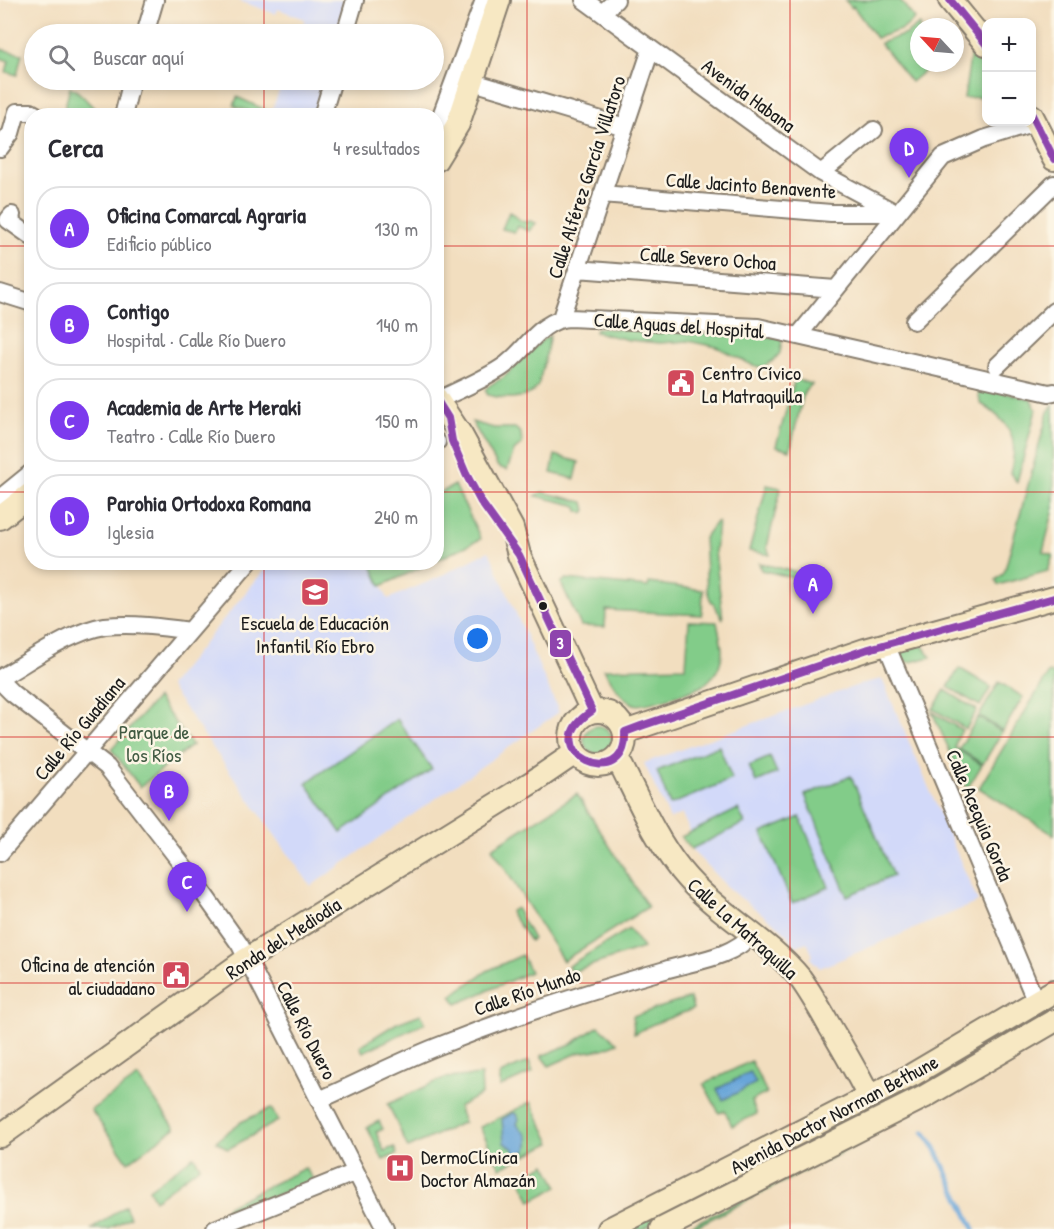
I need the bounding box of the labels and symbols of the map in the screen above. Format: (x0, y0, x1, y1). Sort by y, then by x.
north arrow (910, 18, 964, 72)
street label: Avenida Habana (697, 52, 801, 138)
street label: Calle Alférez García Villatoro (540, 72, 632, 282)
pin: D (890, 128, 928, 178)
street label: Calle Jacinto Benavente (665, 166, 837, 204)
street label: Calle Severo Ochoa (639, 240, 777, 276)
street label: Calle Aguas del Hospital (593, 306, 766, 344)
place label: Centro Cívico La Matraquilla (702, 359, 802, 409)
public building icon: Centro Cívico La Matraquilla (665, 367, 697, 399)
pin: A (794, 564, 832, 614)
school or university icon: Escuela de Educación Infantil Río Ebro (299, 576, 331, 608)
unlabelled marker (537, 600, 549, 612)
place label: Escuela de Educación Infantil Río Ebro (241, 609, 389, 659)
your location (463, 624, 492, 653)
line badge: 3 (549, 629, 572, 658)
text: 3 (556, 632, 564, 654)
street label: Calle Río Guadiana (27, 670, 131, 786)
park label: Parque de los Ríos (119, 718, 189, 768)
street label: Calle Acequia Gorda (940, 745, 1020, 885)
pin: B (150, 772, 188, 821)
pin: C (168, 862, 207, 912)
street label: Calle La Matraquilla (682, 871, 804, 985)
street label: Ronda del Mediodía (220, 891, 346, 985)
place label: Oficina de atención al ciudadano (21, 951, 155, 1001)
public building icon: Oficina de atención al ciudadano (160, 959, 192, 991)
street label: Calle Río Mundo (470, 960, 584, 1022)
street label: Calle Río Duero (271, 976, 343, 1084)
street label: Avenida Doctor Norman Bethune (725, 1048, 943, 1180)
place label: DermoClínica Doctor Almazán (421, 1143, 536, 1193)
hospital icon: DermoClínica Doctor Almazán (384, 1152, 416, 1184)

